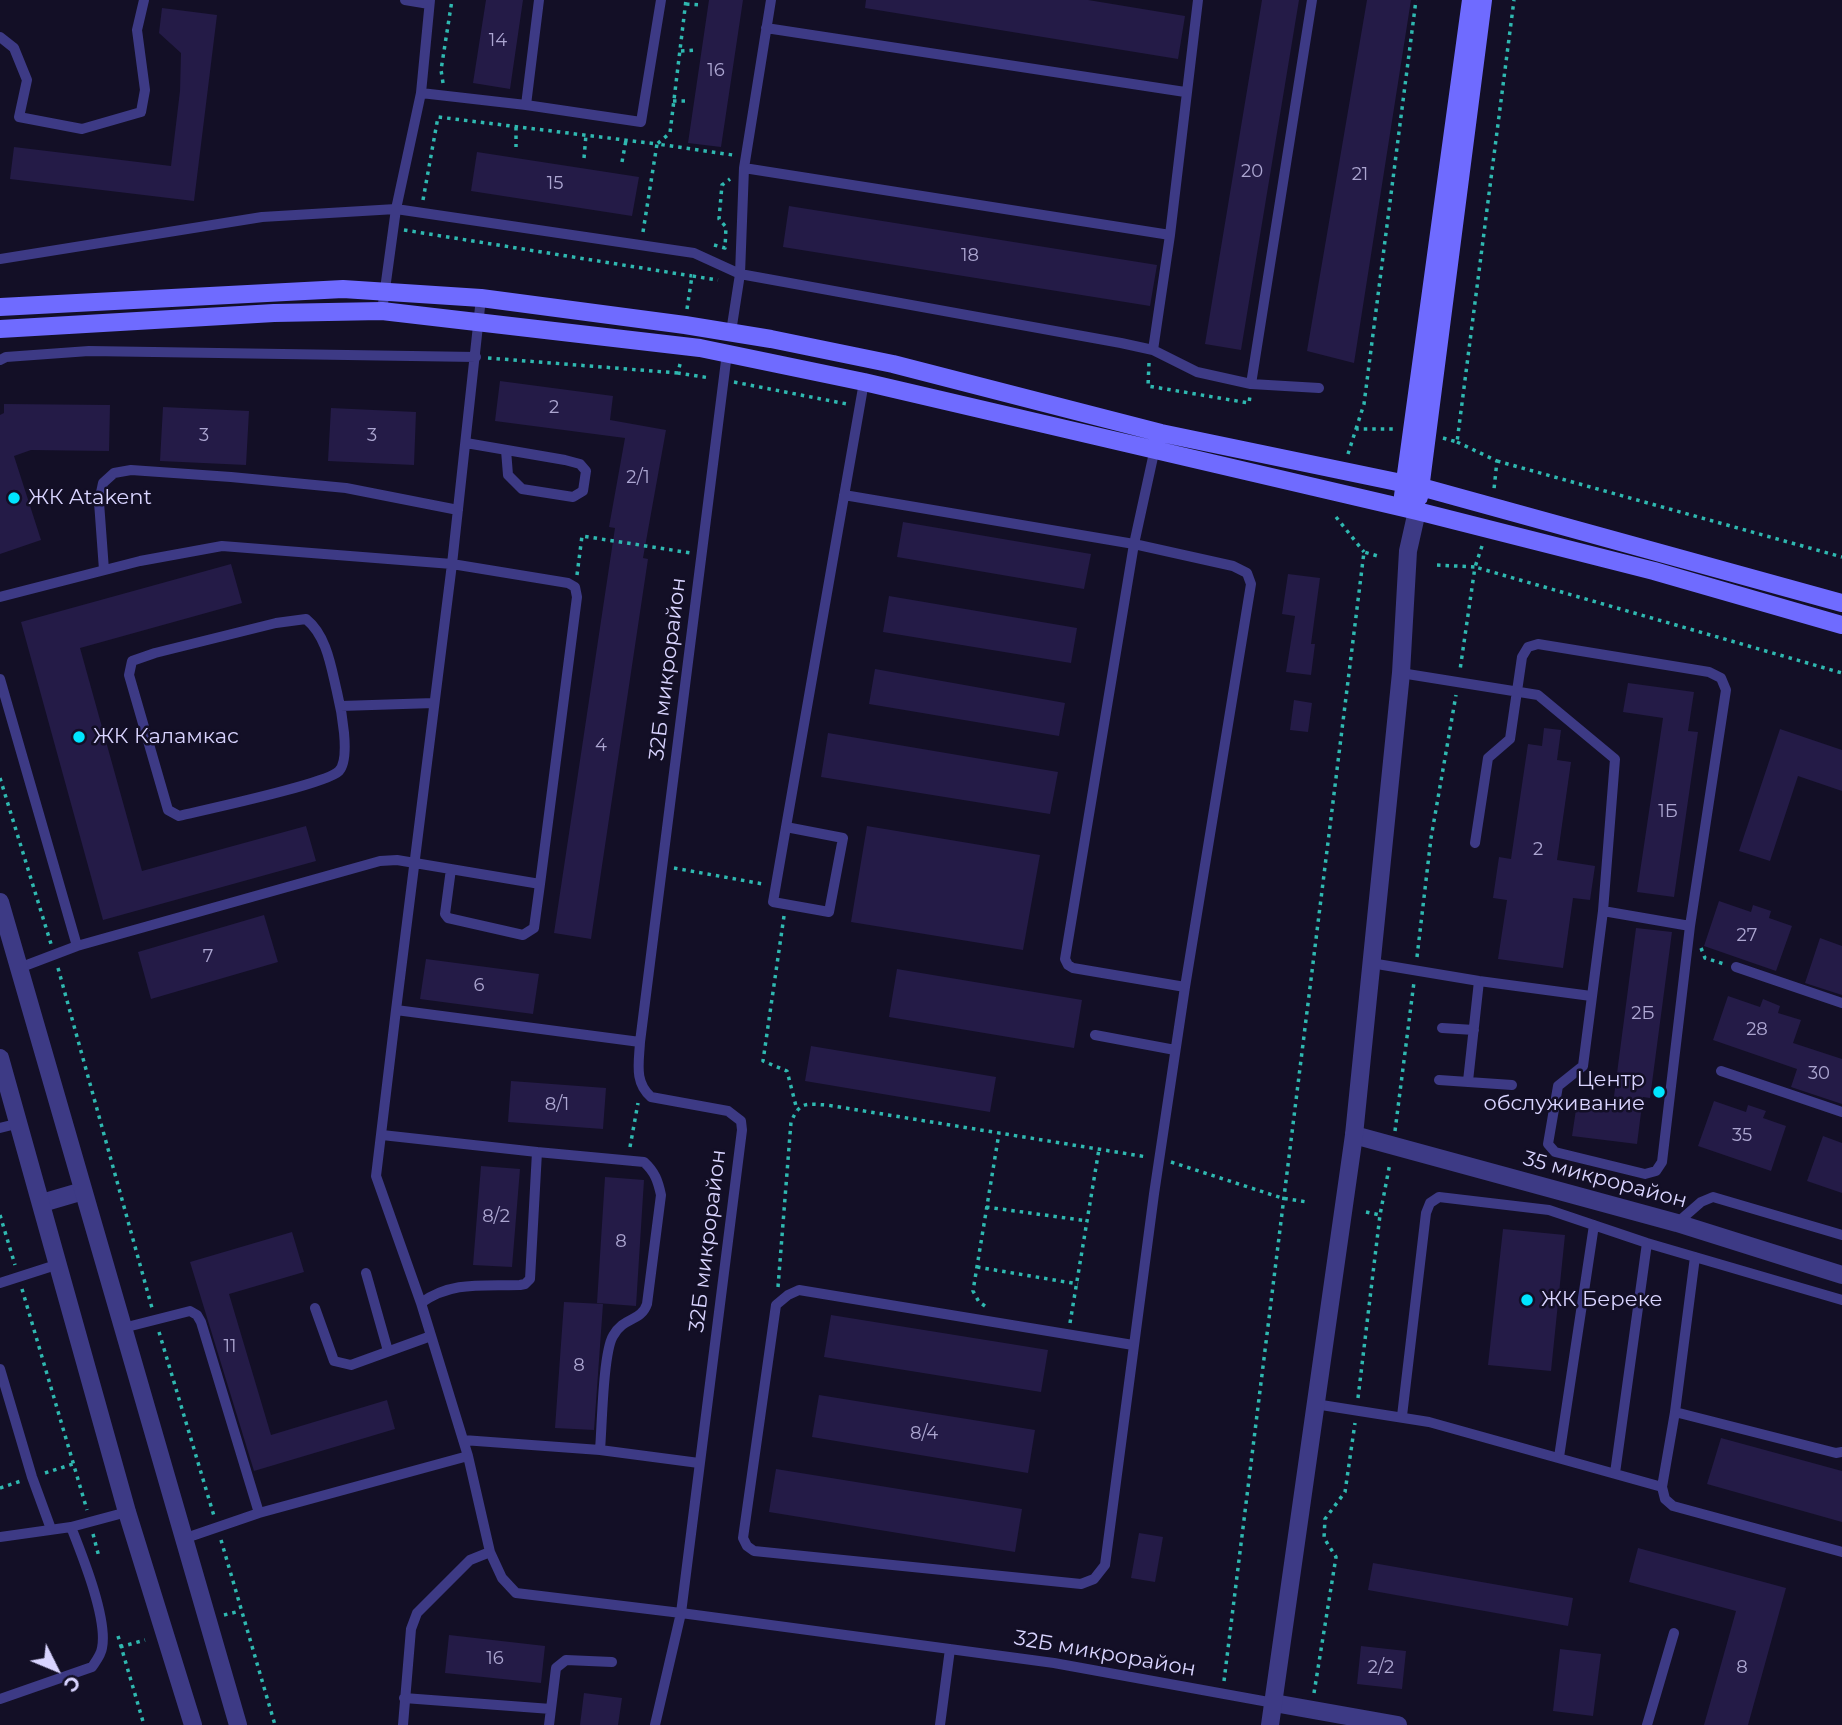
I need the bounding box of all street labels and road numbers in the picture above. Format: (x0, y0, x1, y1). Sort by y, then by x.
street label: 32Б микрорайон (644, 576, 692, 762)
street label: 35 микрорайон (1520, 1146, 1690, 1214)
street label: 32Б микрорайон (684, 1148, 732, 1334)
street label: 32Б микрорайон (1012, 1626, 1198, 1682)

